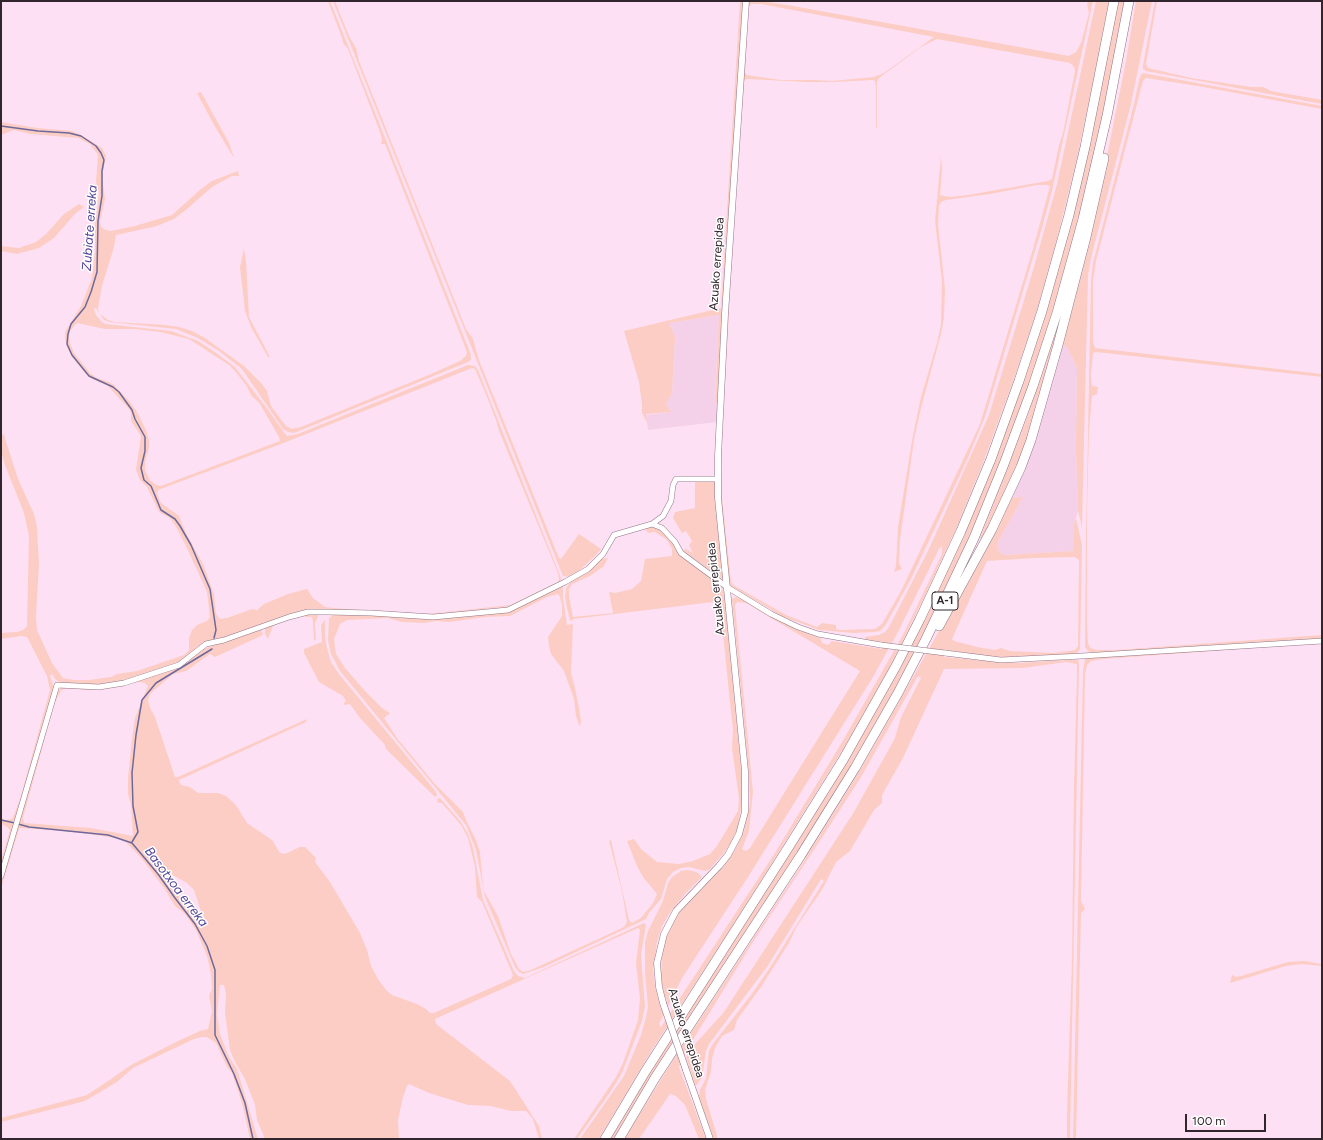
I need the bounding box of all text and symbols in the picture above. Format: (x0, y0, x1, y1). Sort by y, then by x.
water label: Zubiate erreka (79, 185, 101, 271)
street label: Azuako errepidea (707, 217, 727, 311)
street label: Azuako errepidea (704, 542, 728, 636)
road number: A-1 (932, 592, 958, 610)
water label: Basotxoa erreka (141, 844, 211, 930)
street label: Azuako errepidea (665, 986, 707, 1080)
scale bar (1187, 1106, 1268, 1132)
text: 100 m (1192, 1114, 1226, 1128)

